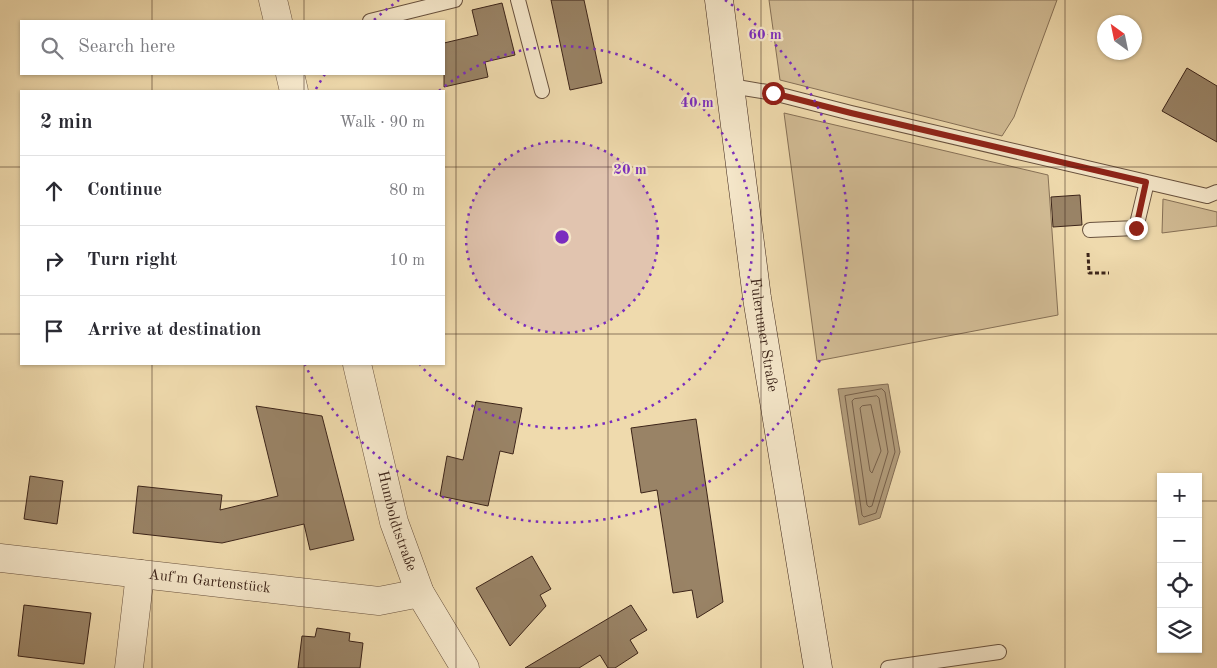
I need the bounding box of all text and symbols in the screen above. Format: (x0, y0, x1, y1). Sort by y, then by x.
north arrow (1097, 15, 1142, 60)
search box (20, 20, 445, 75)
text: 60 m (748, 28, 782, 43)
icon: search (38, 34, 66, 62)
text: Search here (78, 38, 175, 57)
route start (762, 82, 785, 105)
text: 40 m (680, 96, 714, 111)
text: 2 min (40, 112, 93, 133)
text: Walk · 90 m (339, 115, 425, 131)
text: 20 m (613, 163, 647, 178)
icon: ahead (40, 177, 68, 205)
text: Continue (87, 181, 162, 200)
text: 80 m (389, 183, 425, 199)
route end (1125, 217, 1148, 240)
centre of rings (553, 228, 571, 246)
icon: right (40, 247, 68, 275)
text: Turn right (87, 251, 177, 270)
text: 10 m (389, 253, 425, 269)
street label: Fulerumer Straße (747, 277, 780, 393)
icon: arrive (40, 317, 68, 345)
text: Arrive at destination (87, 321, 261, 340)
street label: Humboldtstraße (375, 469, 419, 573)
map controls (1157, 473, 1202, 653)
button: + (1157, 473, 1202, 518)
button: − (1157, 518, 1202, 563)
button: locate (1157, 563, 1202, 608)
street label: Auf'm Gartenstück (148, 567, 272, 596)
button: layers (1157, 608, 1202, 653)

